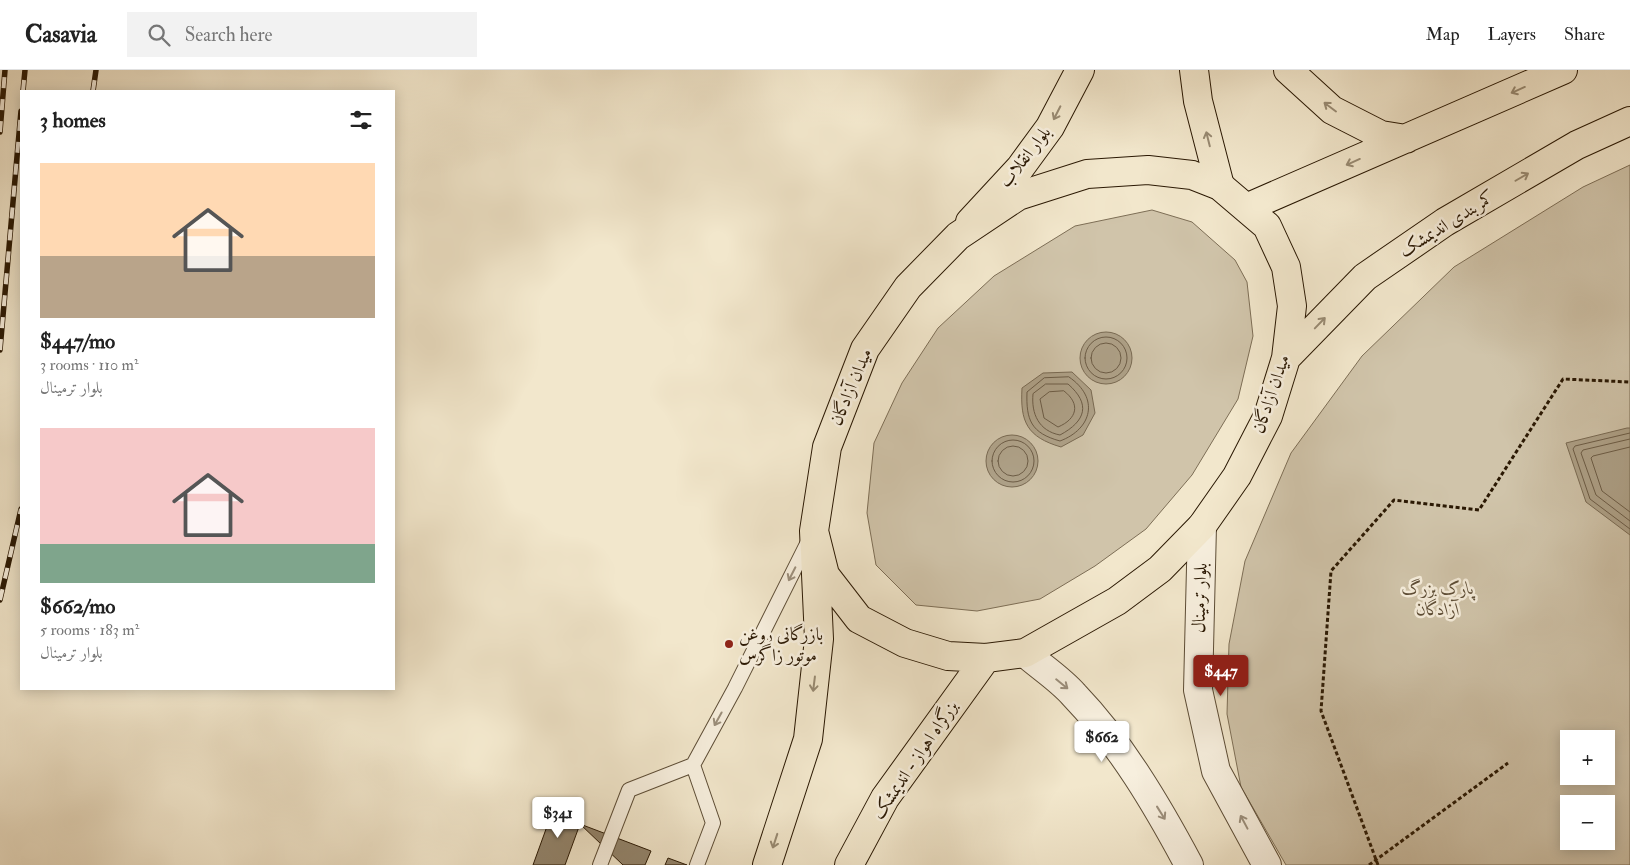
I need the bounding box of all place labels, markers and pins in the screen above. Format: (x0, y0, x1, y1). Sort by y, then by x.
place label: بازرگانی روغن موتور زاگرس (739, 623, 823, 667)
marker: بازرگانی روغن موتور زاگرس (723, 638, 735, 650)
pin: $447 (1191, 654, 1251, 697)
pin: $662 (1072, 720, 1132, 763)
pin: $341 (528, 796, 588, 839)

